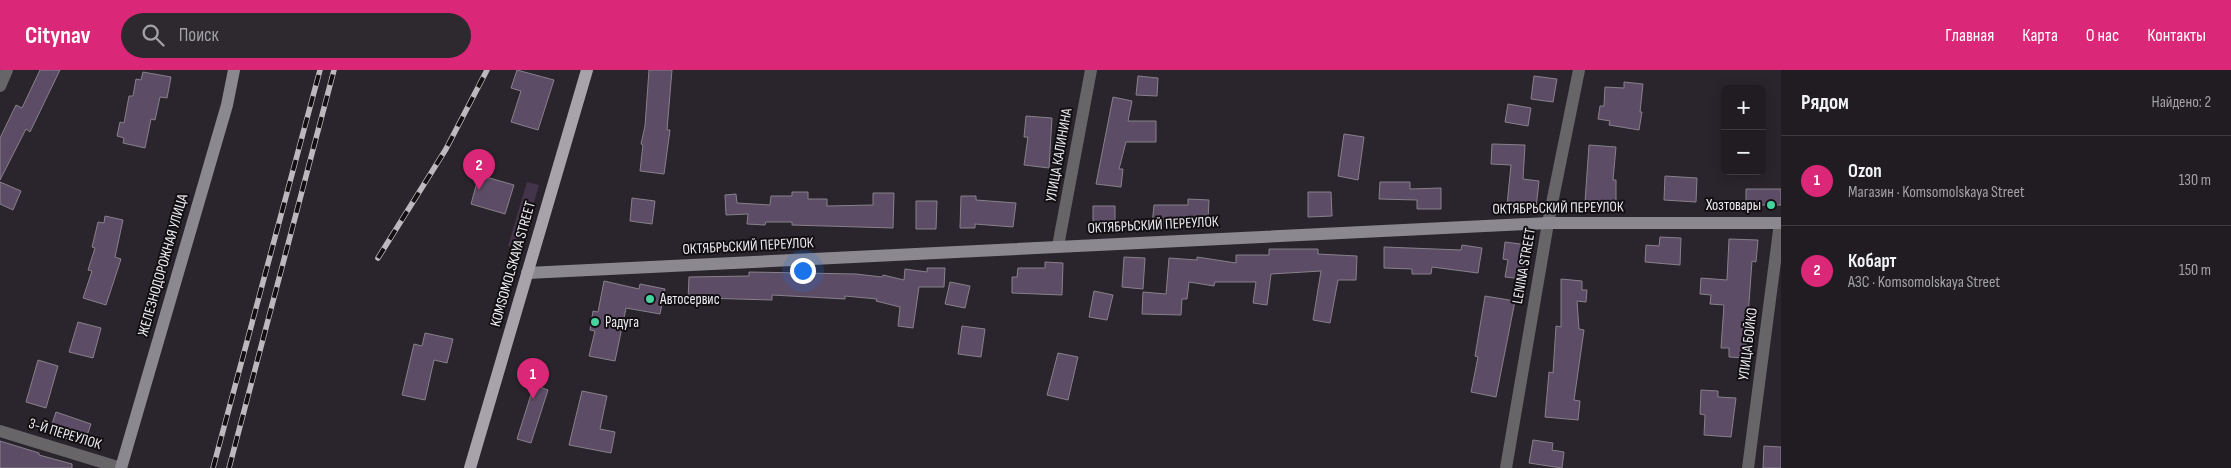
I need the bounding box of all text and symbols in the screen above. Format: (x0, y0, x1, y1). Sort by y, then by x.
search box (121, 13, 471, 58)
text: Citynav (25, 21, 91, 50)
icon: search (139, 21, 167, 49)
text: Поиск (179, 24, 219, 47)
text: Главная (1945, 25, 1994, 46)
text: Карта (2022, 25, 2058, 46)
text: О нас (2086, 25, 2119, 46)
text: Контакты (2147, 25, 2206, 46)
map controls (1721, 85, 1766, 175)
button: + (1721, 85, 1766, 130)
text: Рядом (1801, 90, 1849, 115)
text: Найдено: 2 (2152, 93, 2211, 112)
street label: УЛИЦА КАЛИНИНА (1041, 106, 1077, 203)
button: − (1721, 130, 1766, 175)
pin: 2 (463, 149, 495, 190)
text: Ozon (1848, 160, 1882, 183)
text: 1 (1814, 171, 1820, 190)
text: 130 m (2179, 171, 2211, 190)
text: Магазин · Komsomolskaya Street (1848, 183, 2025, 202)
street label: ЖЕЛЕЗНОДОРОЖНАЯ УЛИЦА (134, 191, 193, 338)
place label: Хозтовары (1705, 196, 1761, 215)
street label: ОКТЯБРЬСКИЙ ПЕРЕУЛОК (1492, 197, 1624, 219)
street label: KOMSOMOLSKAYA STREET (486, 199, 540, 329)
marker: Хозтовары (1765, 199, 1777, 211)
street label: ОКТЯБРЬСКИЙ ПЕРЕУЛОК (1087, 212, 1219, 238)
street label: LENINA STREET (1508, 227, 1540, 305)
street label: ОКТЯБРЬСКИЙ ПЕРЕУЛОК (682, 233, 814, 259)
text: Кобарт (1848, 250, 1897, 273)
your location (790, 258, 816, 284)
text: 2 (1813, 261, 1821, 280)
text: 150 m (2179, 261, 2211, 280)
text: АЗС · Komsomolskaya Street (1848, 273, 2000, 292)
place label: Автосервис (659, 290, 720, 309)
marker: Автосервис (644, 293, 656, 305)
street label: УЛИЦА БОЙКО (1734, 307, 1762, 381)
place label: Радуга (605, 313, 639, 332)
marker: Радуга (589, 316, 601, 328)
pin: 1 (517, 358, 549, 399)
street label: 3-Й ПЕРЕУЛОК (26, 414, 104, 454)

